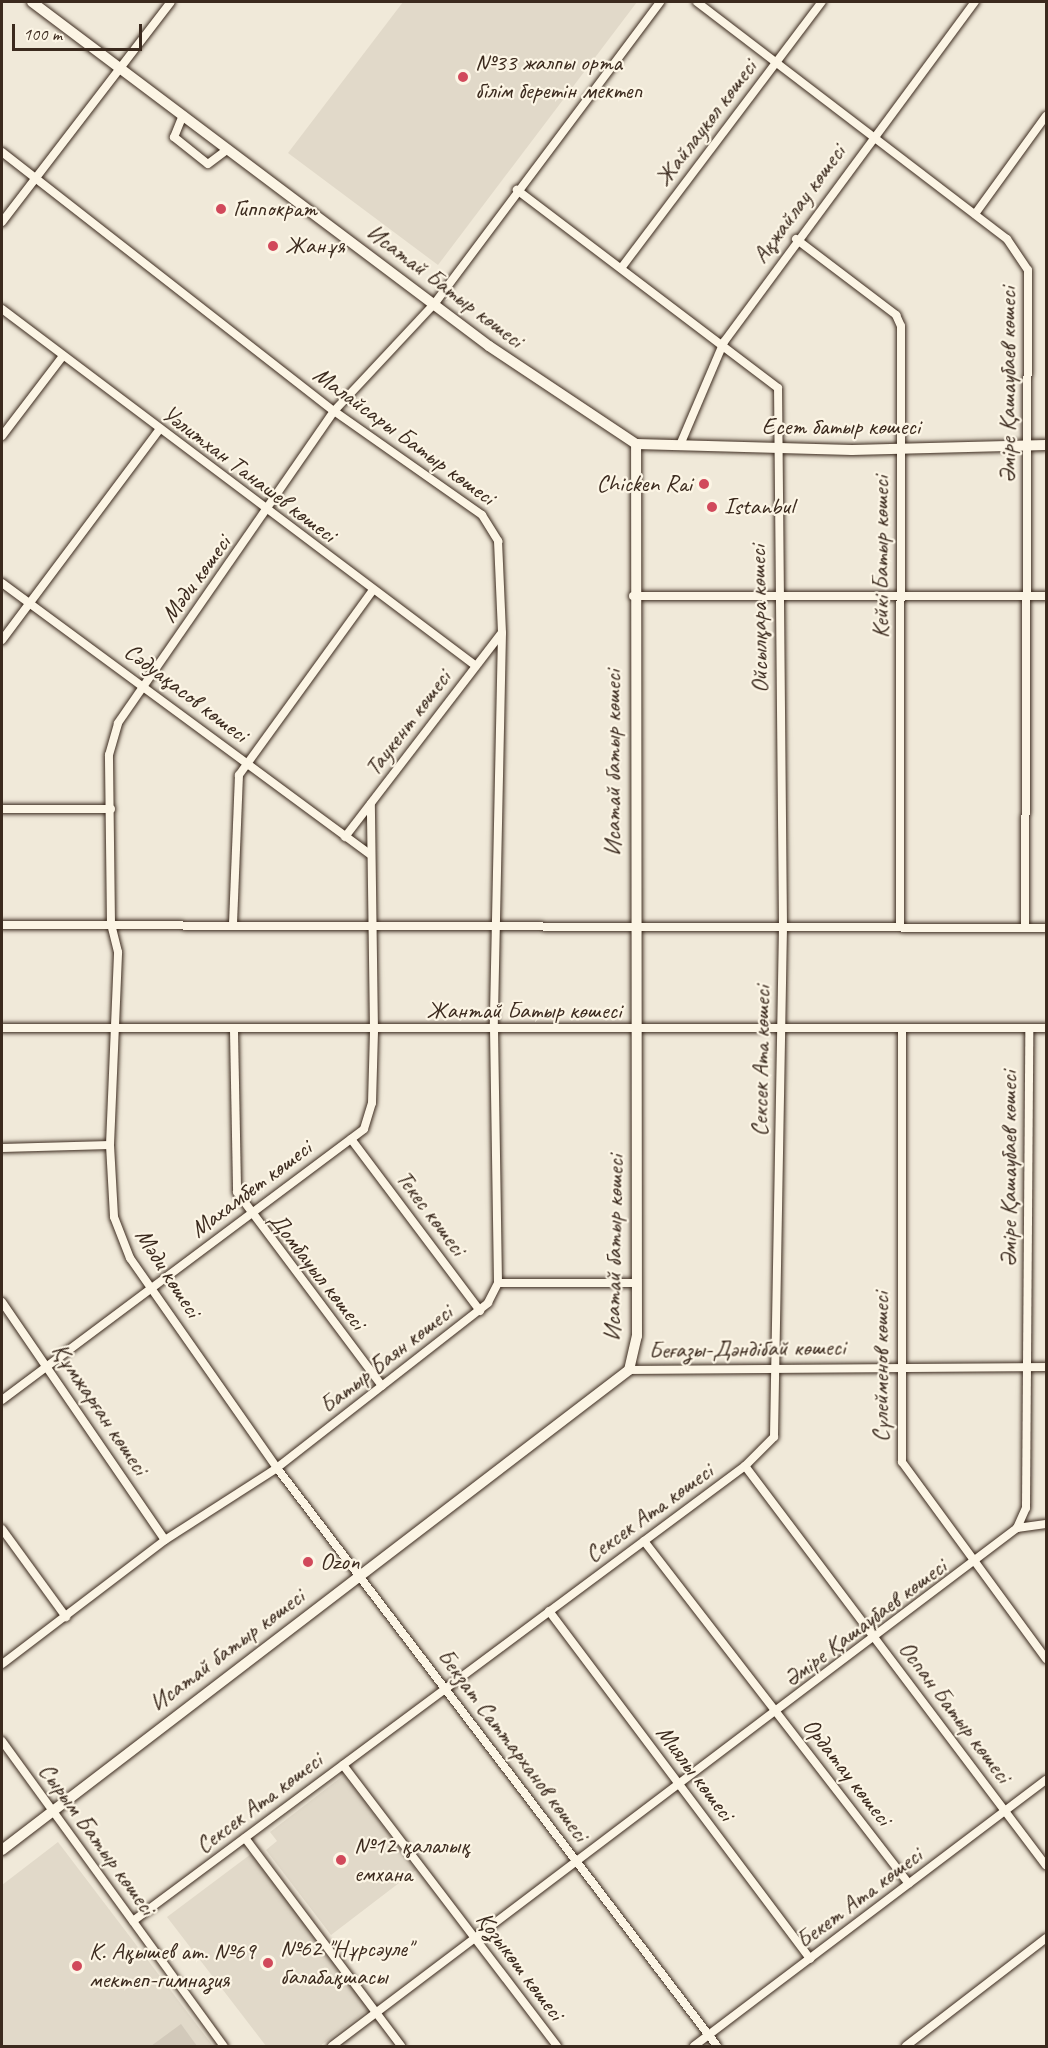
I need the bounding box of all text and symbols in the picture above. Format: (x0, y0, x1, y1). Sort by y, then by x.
scale bar (15, 12, 146, 50)
text: 100 m (23, 23, 62, 45)
place label: №33 жалпы орта білім беретін мектеп (475, 49, 644, 105)
street label: Жайлаукөл көшесі (649, 54, 763, 192)
marker: №33 жалпы орта білім беретін мектеп (456, 70, 470, 84)
street label: Ақжайлау көшесі (746, 139, 852, 269)
place label: Гиппократ (233, 195, 317, 223)
marker: Гиппократ (214, 202, 228, 216)
street label: Исатай Батыр көшесі (361, 218, 529, 354)
place label: Жанұя (285, 232, 345, 260)
marker: Жанұя (266, 239, 280, 253)
street label: Әміре Қашаубаев көшесі (994, 287, 1022, 483)
street label: Малайсары Батыр көшесі (307, 360, 501, 512)
street label: Уәлитхан Танашев көшесі (157, 400, 341, 548)
street label: Есет батыр көшесі (760, 413, 922, 441)
place label: Chicken Rai (596, 470, 692, 498)
street label: Кейкі Батыр көшесі (867, 476, 895, 638)
marker: Chicken Rai (697, 477, 711, 491)
place label: Istanbul (724, 493, 794, 521)
marker: Istanbul (705, 500, 719, 514)
street label: Мәди көшесі (155, 530, 237, 628)
street label: Ойсылқара көшесі (743, 545, 775, 693)
street label: Сәдуақасов көшесі (118, 637, 254, 749)
street label: Таукент көшесі (359, 664, 457, 782)
street label: Исатай батыр көшесі (599, 670, 627, 856)
street label: Сексек Ата көшесі (745, 985, 777, 1137)
street label: Жантай Батыр көшесі (427, 997, 621, 1025)
street label: Әміре Қашаубаев көшесі (995, 1071, 1023, 1267)
street label: Махамбет көшесі (185, 1134, 317, 1244)
street label: Исатай батыр көшесі (598, 1154, 630, 1342)
street label: Текес көшесі (390, 1165, 472, 1261)
street label: Домбауыл көшесі (262, 1206, 372, 1336)
street label: Мәди көшесі (129, 1223, 207, 1323)
street label: Сүлейменов көшесі (867, 1292, 895, 1442)
street label: Батыр Баян көшесі (314, 1298, 458, 1420)
street label: Беғазы-Дәндібай көшесі (648, 1333, 846, 1365)
street label: Құмжарған көшесі (45, 1338, 155, 1480)
street label: Сексек Ата көшесі (579, 1457, 719, 1569)
place label: Ozon (320, 1548, 359, 1576)
street label: Әміре Қашаубаев көшесі (778, 1552, 952, 1694)
marker: Ozon (301, 1555, 315, 1569)
street label: Исатай батыр көшесі (144, 1582, 310, 1718)
street label: Оспан Батыр көшесі (892, 1635, 1018, 1789)
street label: Бекзат Саттарханов көшесі (431, 1643, 595, 1847)
street label: Ордатау көшесі (796, 1712, 898, 1832)
street label: Миялы көшесі (650, 1719, 740, 1827)
street label: Сексек Ата көшесі (189, 1746, 329, 1860)
street label: Сырым Батыр көшесі (33, 1759, 161, 1919)
place label: №12 қалалық емхана (354, 1832, 469, 1888)
street label: Бекет Ата көшесі (790, 1841, 928, 1955)
marker: №12 қалалық емхана (332, 1851, 350, 1869)
street label: Қозыкөш көшесі (470, 1906, 570, 2026)
place label: №62 "Нұрсәуле" балабақшасы (280, 1935, 412, 1991)
place label: К. Ақышев ат. №69 мектеп-гимназия (89, 1938, 255, 1994)
marker: №62 "Нұрсәуле" балабақшасы (261, 1956, 275, 1970)
marker: К. Ақышев ат. №69 мектеп-гимназия (70, 1959, 84, 1973)

